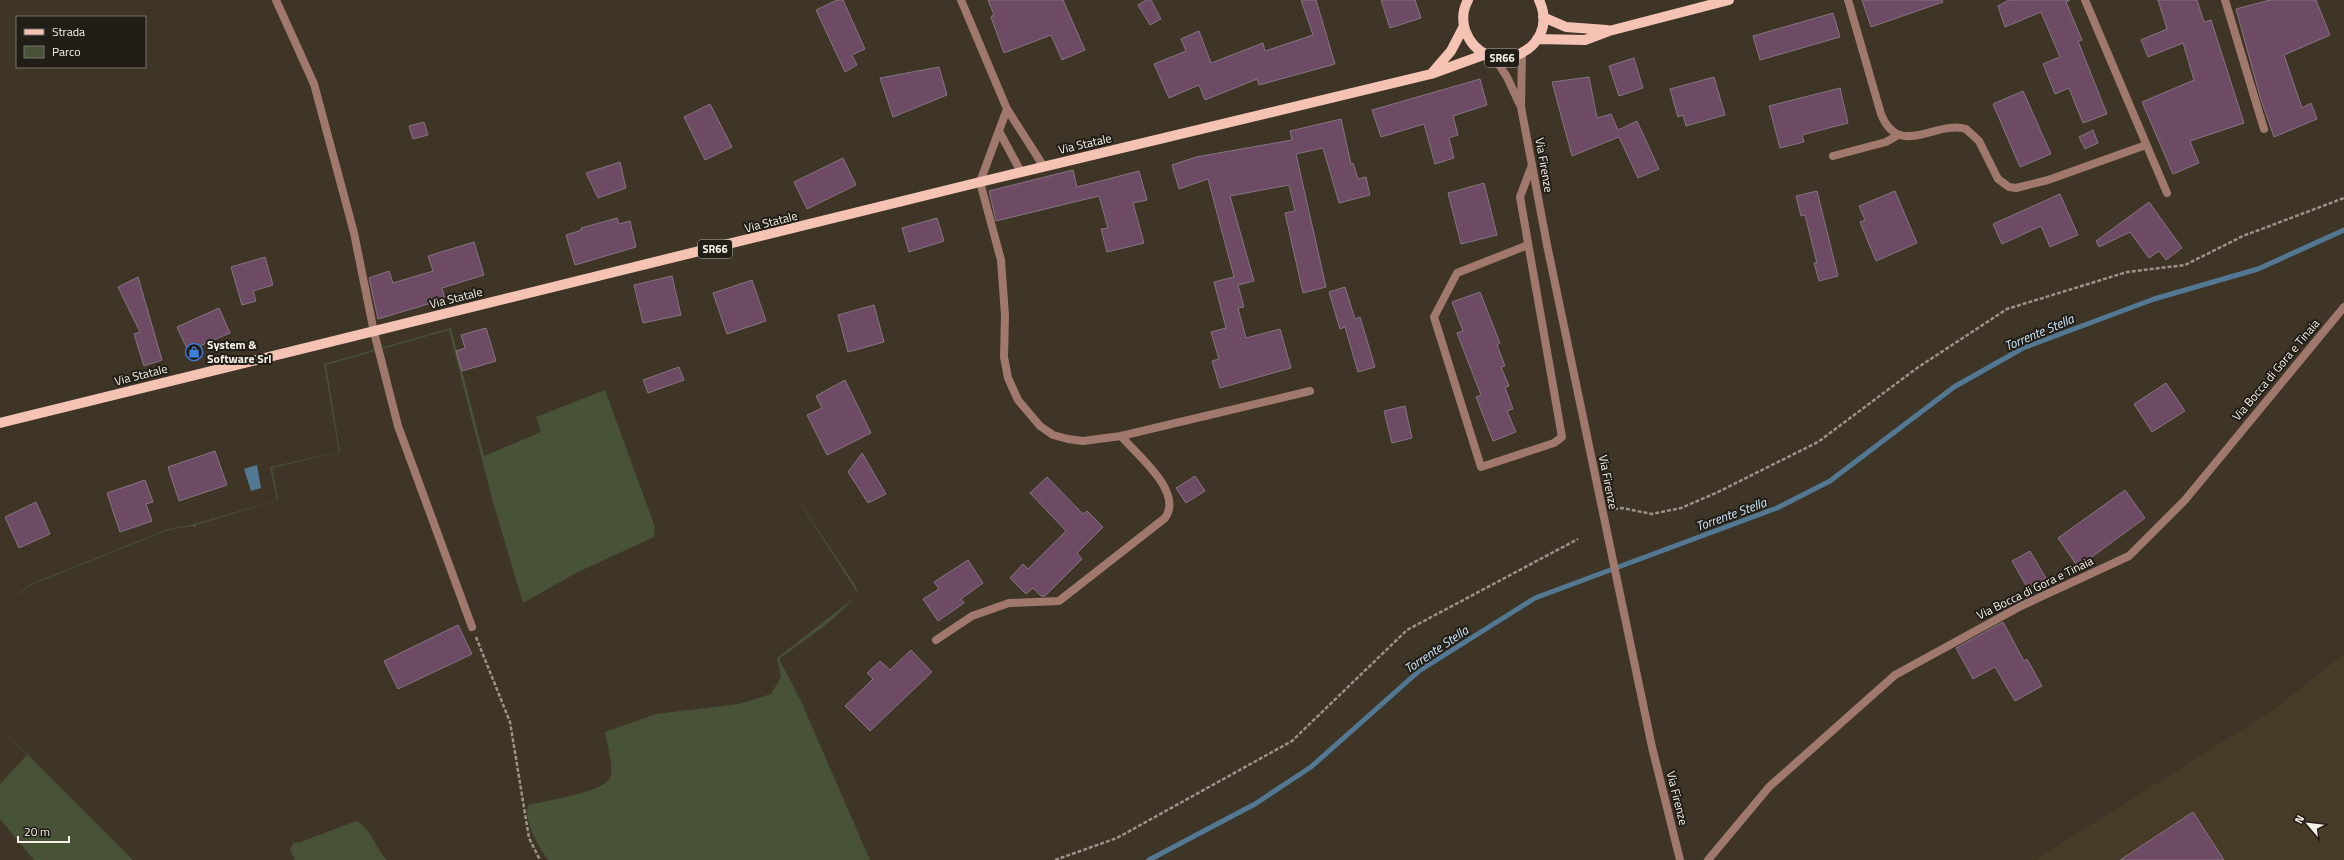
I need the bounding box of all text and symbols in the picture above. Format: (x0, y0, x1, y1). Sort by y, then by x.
legend (16, 16, 146, 68)
text: Strada (52, 22, 85, 41)
text: Parco (52, 42, 81, 61)
road number: SR66 (1485, 49, 1519, 67)
street label: Via Statale (1056, 128, 1113, 159)
street label: Via Firenze (1530, 136, 1559, 194)
street label: Via Statale (742, 206, 799, 237)
road number: SR66 (698, 240, 732, 258)
street label: Via Statale (427, 282, 484, 313)
water label: Torrente Stella (2001, 308, 2078, 356)
street label: Via Bocca di Gora e Tinaia (2227, 315, 2324, 425)
place label: System & Software Srl (207, 335, 271, 368)
shop icon: System & Software Srl (184, 342, 204, 362)
street label: Via Statale (112, 359, 169, 390)
street label: Via Firenze (1594, 453, 1623, 511)
water label: Torrente Stella (1693, 491, 1770, 536)
street label: Via Bocca di Gora e Tinaia (1973, 551, 2096, 624)
water label: Torrente Stella (1400, 619, 1473, 678)
street label: Via Firenze (1662, 769, 1693, 827)
north arrow (2288, 804, 2328, 844)
text: N (2290, 812, 2308, 826)
scale bar (18, 818, 69, 844)
text: 20 m (24, 822, 50, 841)

